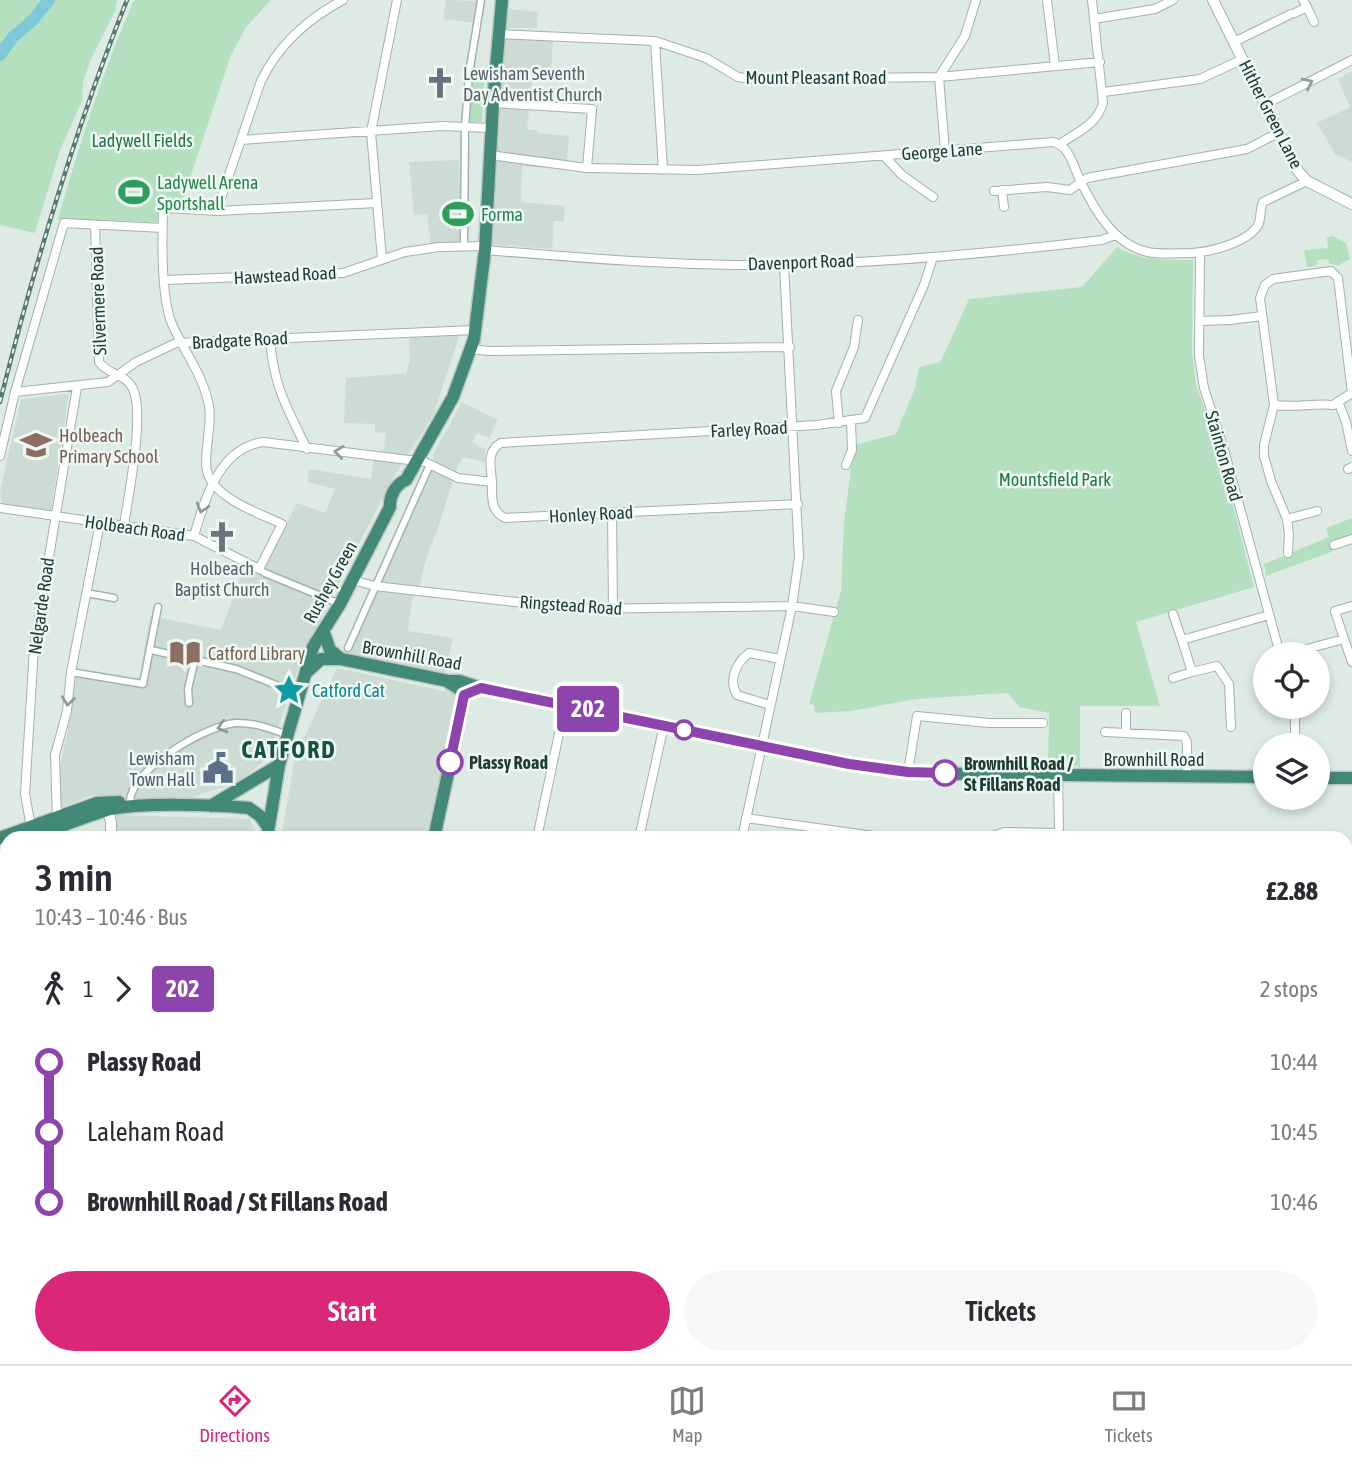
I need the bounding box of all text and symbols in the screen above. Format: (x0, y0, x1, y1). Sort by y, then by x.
street label: Hither Green Lane (1235, 56, 1307, 172)
place label: Lewisham Seventh Day Adventist Church (463, 63, 602, 105)
church icon: Lewisham Seventh Day Adventist Church (423, 66, 457, 100)
street label: Mount Pleasant Road (745, 67, 887, 88)
one-way arrow (1301, 77, 1313, 91)
park label: Ladywell Fields (91, 130, 193, 151)
street label: George Lane (901, 138, 983, 164)
place label: Ladywell Arena Sportshall (157, 172, 258, 214)
sports icon: Ladywell Arena Sportshall (117, 175, 151, 209)
sports icon: Forma (441, 197, 475, 231)
place label: Forma (481, 204, 523, 225)
street label: Silvermere Road (86, 246, 110, 356)
street label: Davenport Road (747, 250, 855, 274)
street label: Hawstead Road (233, 262, 337, 288)
street label: Bradgate Road (191, 327, 289, 353)
street label: Stainton Road (1201, 408, 1247, 504)
street label: Farley Road (710, 416, 788, 442)
place label: Holbeach Primary School (59, 425, 159, 467)
school or university icon: Holbeach Primary School (19, 428, 53, 462)
one-way arrow (334, 445, 345, 460)
park label: Mountsfield Park (999, 469, 1111, 490)
street label: Honley Road (548, 501, 634, 527)
one-way arrow (195, 502, 210, 514)
street label: Holbeach Road (84, 511, 186, 545)
church icon: Holbeach Baptist Church (205, 520, 239, 554)
street label: Rushey Green (299, 537, 361, 627)
street label: Nelgarde Road (24, 556, 58, 656)
place label: Holbeach Baptist Church (175, 558, 270, 600)
street label: Ringstead Road (519, 591, 623, 619)
library icon: Catford Library (168, 636, 202, 670)
street label: Brownhill Road (361, 636, 463, 674)
map controls (1253, 642, 1330, 810)
button: locate (1253, 642, 1330, 719)
place label: Catford Library (208, 643, 305, 664)
place icon: Catford Cat (272, 673, 306, 707)
place label: Catford Cat (312, 680, 385, 701)
line badge: 202 (548, 686, 628, 732)
text: 202 (571, 695, 605, 722)
one-way arrow (61, 696, 76, 707)
one-way arrow (217, 719, 229, 733)
unlabelled marker (674, 720, 694, 740)
button: layers (1253, 733, 1330, 810)
district label: CATFORD (241, 736, 337, 763)
place label: Lewisham Town Hall (129, 748, 195, 790)
marker: Plassy Road (437, 749, 463, 775)
street label: Brownhill Road (1104, 749, 1204, 770)
public building icon: Lewisham Town Hall (201, 751, 235, 785)
place label: Plassy Road (469, 752, 548, 773)
place label: Brownhill Road / St Fillans Road (964, 753, 1074, 795)
marker: Brownhill Road / St Fillans Road (932, 760, 958, 786)
text: 3 min (35, 856, 113, 899)
text: £2.88 (1266, 876, 1318, 906)
text: 10:43 – 10:46 · Bus (35, 904, 187, 930)
icon: walk (35, 970, 73, 1008)
icon: forward (104, 970, 142, 1008)
text: 202 (166, 975, 200, 1002)
text: 1 (83, 976, 94, 1002)
text: 2 stops (1260, 976, 1318, 1002)
text: Plassy Road (87, 1047, 201, 1077)
text: 10:44 (1270, 1049, 1318, 1075)
text: Laleham Road (87, 1117, 224, 1147)
text: 10:45 (1270, 1119, 1318, 1145)
text: Brownhill Road / St Fillans Road (87, 1187, 388, 1217)
text: 10:46 (1270, 1189, 1318, 1215)
button: Start (35, 1271, 670, 1351)
button: Tickets (684, 1271, 1318, 1351)
tab: Directions (199, 1382, 270, 1446)
tab: Map (668, 1382, 706, 1446)
tab: Tickets (1105, 1382, 1153, 1446)

